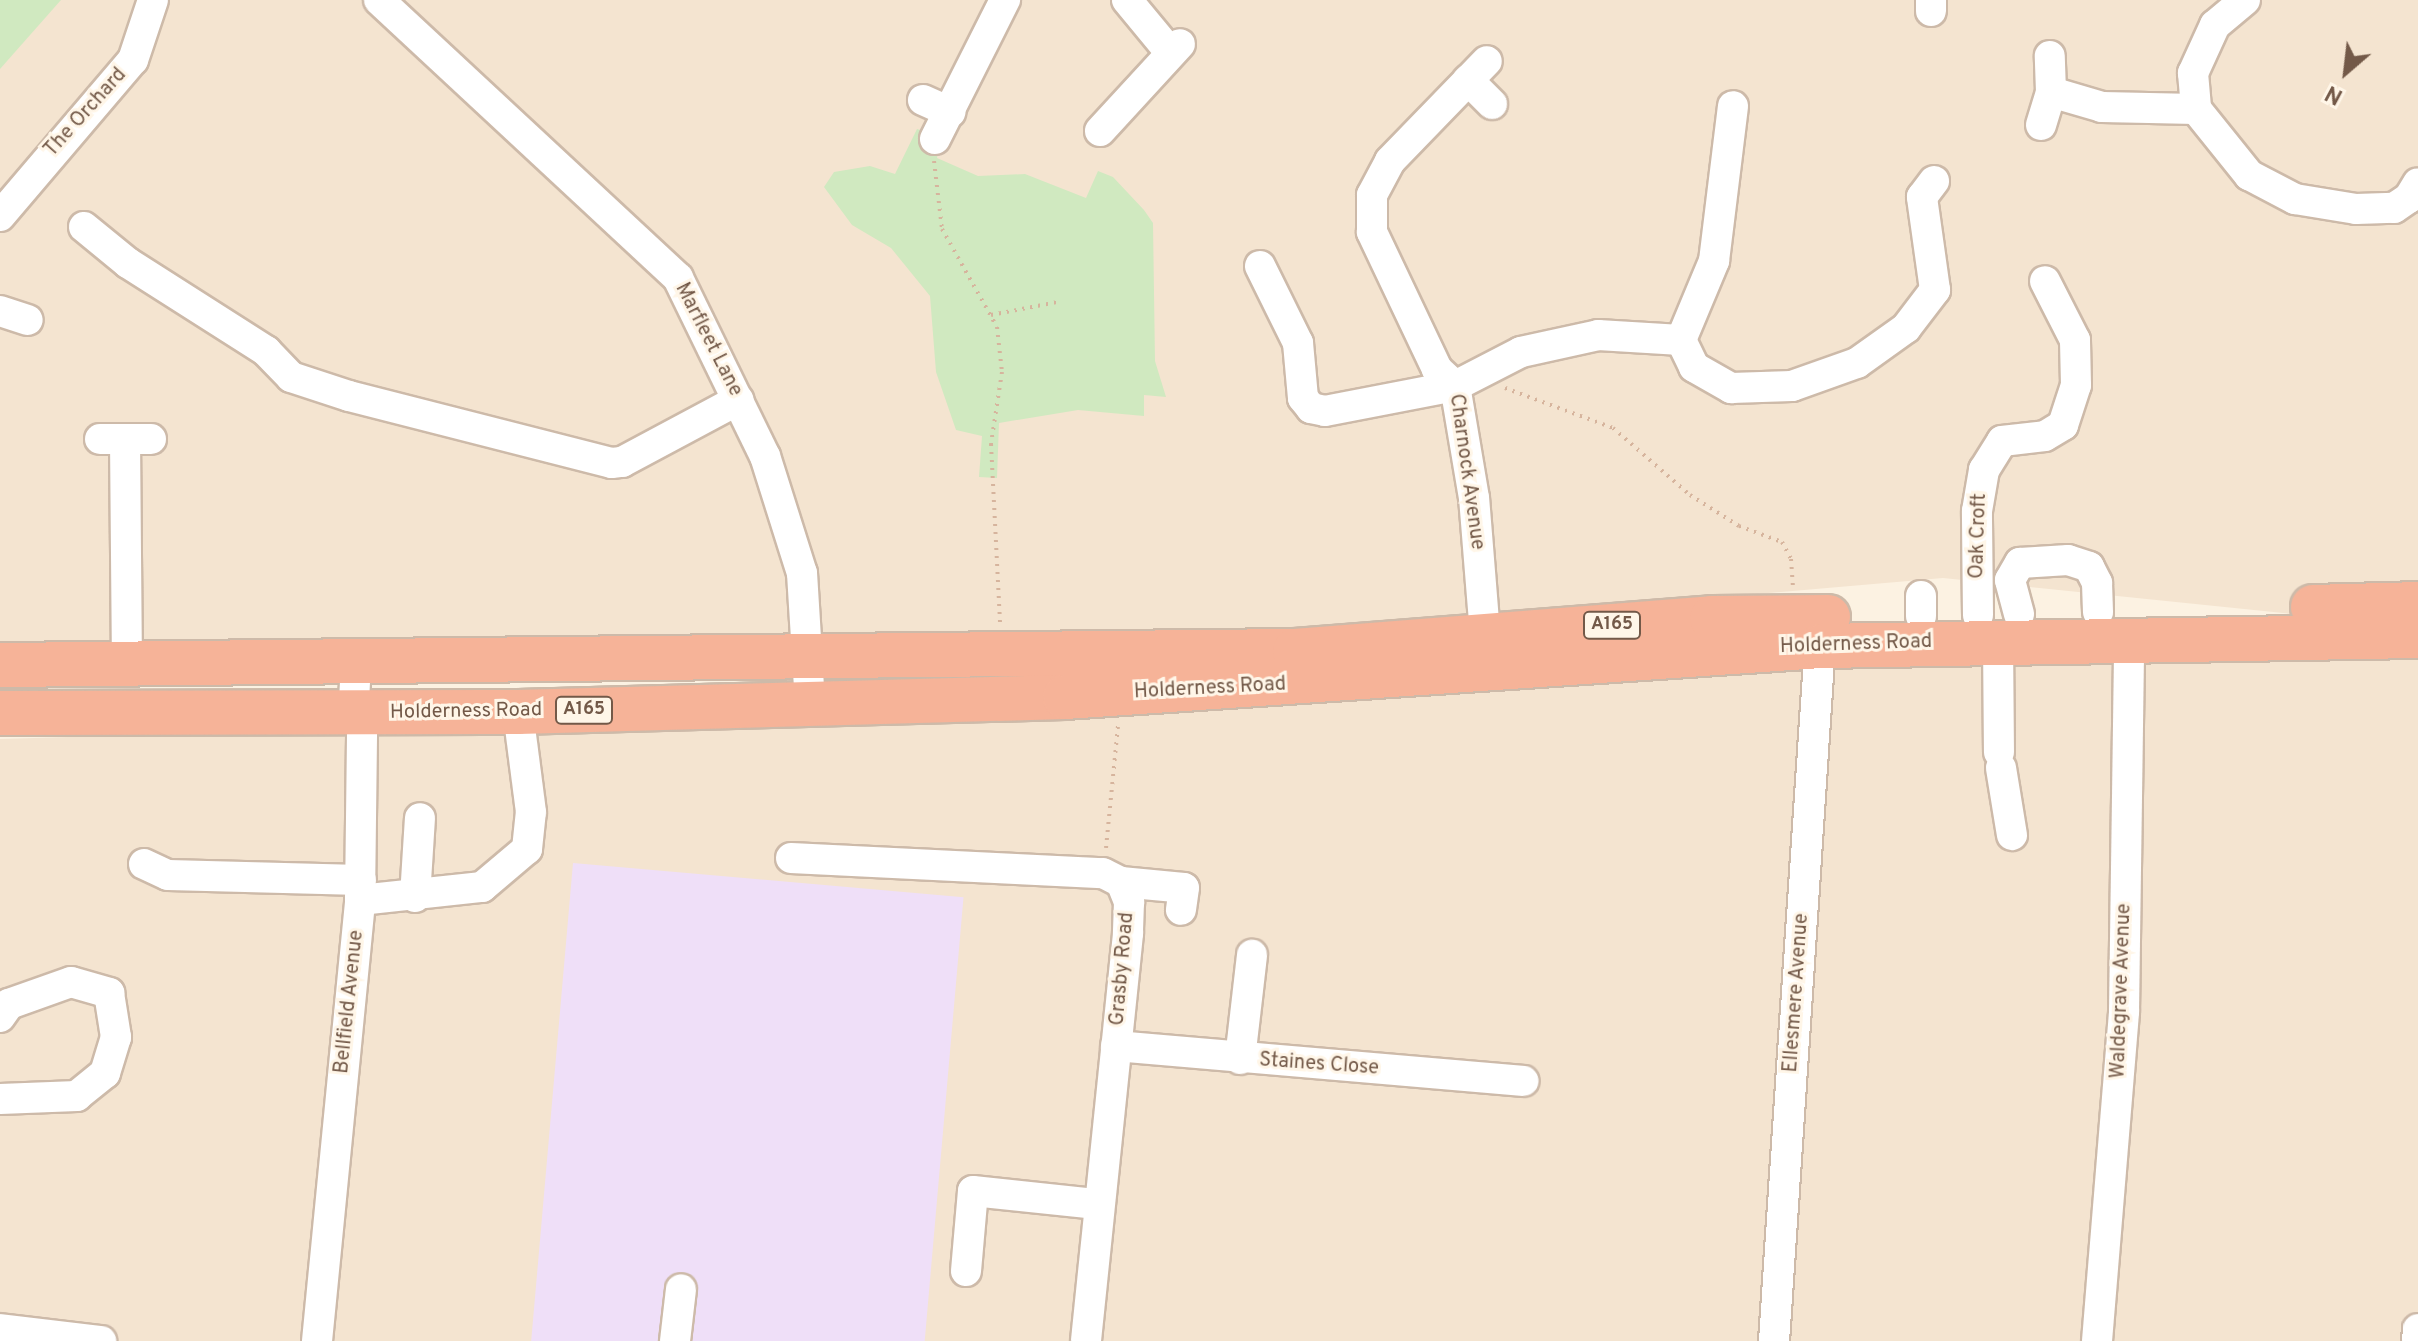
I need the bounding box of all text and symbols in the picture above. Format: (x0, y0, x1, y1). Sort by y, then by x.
north arrow (2306, 32, 2386, 112)
street label: The Orchard (40, 64, 132, 162)
text: N (2321, 78, 2348, 109)
street label: Marfleet Lane (669, 279, 747, 401)
street label: Charnock Avenue (1443, 392, 1489, 552)
street label: Oak Croft (1966, 493, 1992, 579)
road number: A165 (1582, 611, 1642, 639)
street label: Holderness Road (1780, 630, 1932, 660)
street label: Holderness Road (1133, 673, 1287, 705)
road number: A165 (554, 696, 614, 724)
street label: Holderness Road (390, 699, 542, 725)
street label: Waldegrave Avenue (2107, 903, 2137, 1079)
street label: Grasby Road (1106, 911, 1140, 1027)
street label: Ellesmere Avenue (1779, 912, 1815, 1074)
street label: Bellfield Avenue (330, 929, 370, 1075)
street label: Staines Close (1258, 1049, 1380, 1081)

